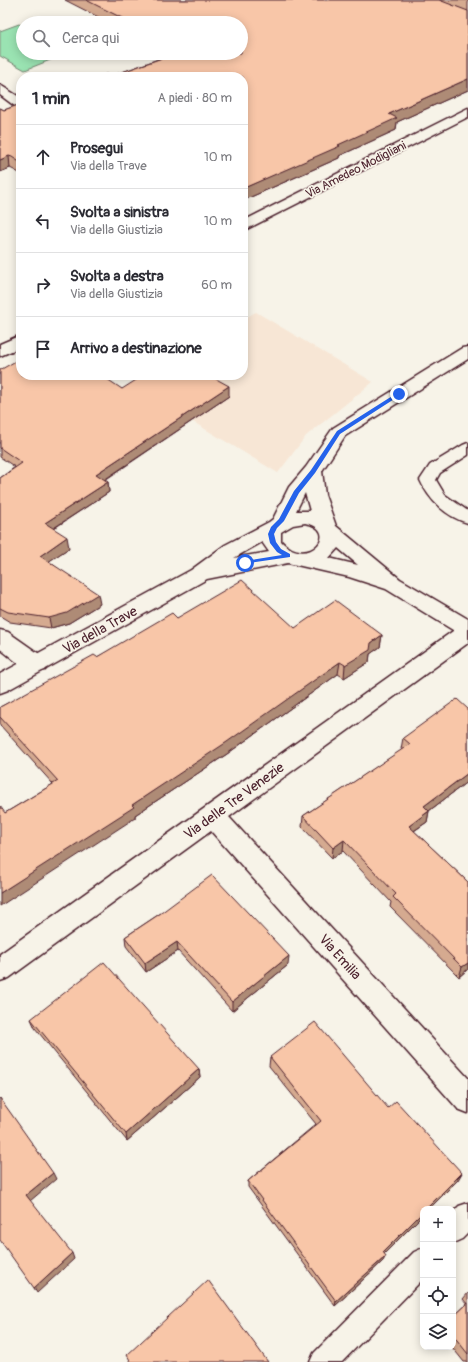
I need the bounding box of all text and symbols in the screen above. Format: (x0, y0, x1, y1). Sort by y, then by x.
search box (16, 16, 248, 60)
icon: search (30, 27, 52, 49)
text: Cerca qui (62, 29, 119, 48)
text: 1 min (32, 88, 70, 109)
text: A piedi · 80 m (158, 90, 232, 106)
street label: Via Amedeo Modigliani (303, 138, 409, 202)
text: Prosegui (70, 139, 123, 158)
icon: ahead (32, 146, 54, 168)
text: 10 m (204, 149, 232, 165)
text: Via della Trave (70, 158, 147, 174)
text: Svolta a sinistra (70, 203, 169, 222)
icon: left (32, 210, 54, 232)
text: 10 m (204, 213, 232, 229)
text: Via della Giustizia (70, 222, 163, 238)
text: Svolta a destra (70, 267, 164, 286)
icon: right (32, 274, 54, 296)
text: 60 m (201, 277, 232, 293)
text: Via della Giustizia (70, 286, 163, 302)
icon: arrive (32, 338, 54, 360)
text: Arrivo a destinazione (70, 339, 202, 358)
route end (390, 385, 408, 403)
route start (236, 554, 254, 572)
street label: Via della Trave (60, 602, 140, 657)
street label: Via delle Tre Venezie (181, 759, 287, 843)
street label: Via Emilia (315, 931, 365, 983)
map controls (420, 1206, 456, 1350)
button: + (420, 1206, 456, 1242)
button: − (420, 1242, 456, 1278)
button: locate (420, 1278, 456, 1314)
button: layers (420, 1314, 456, 1350)

